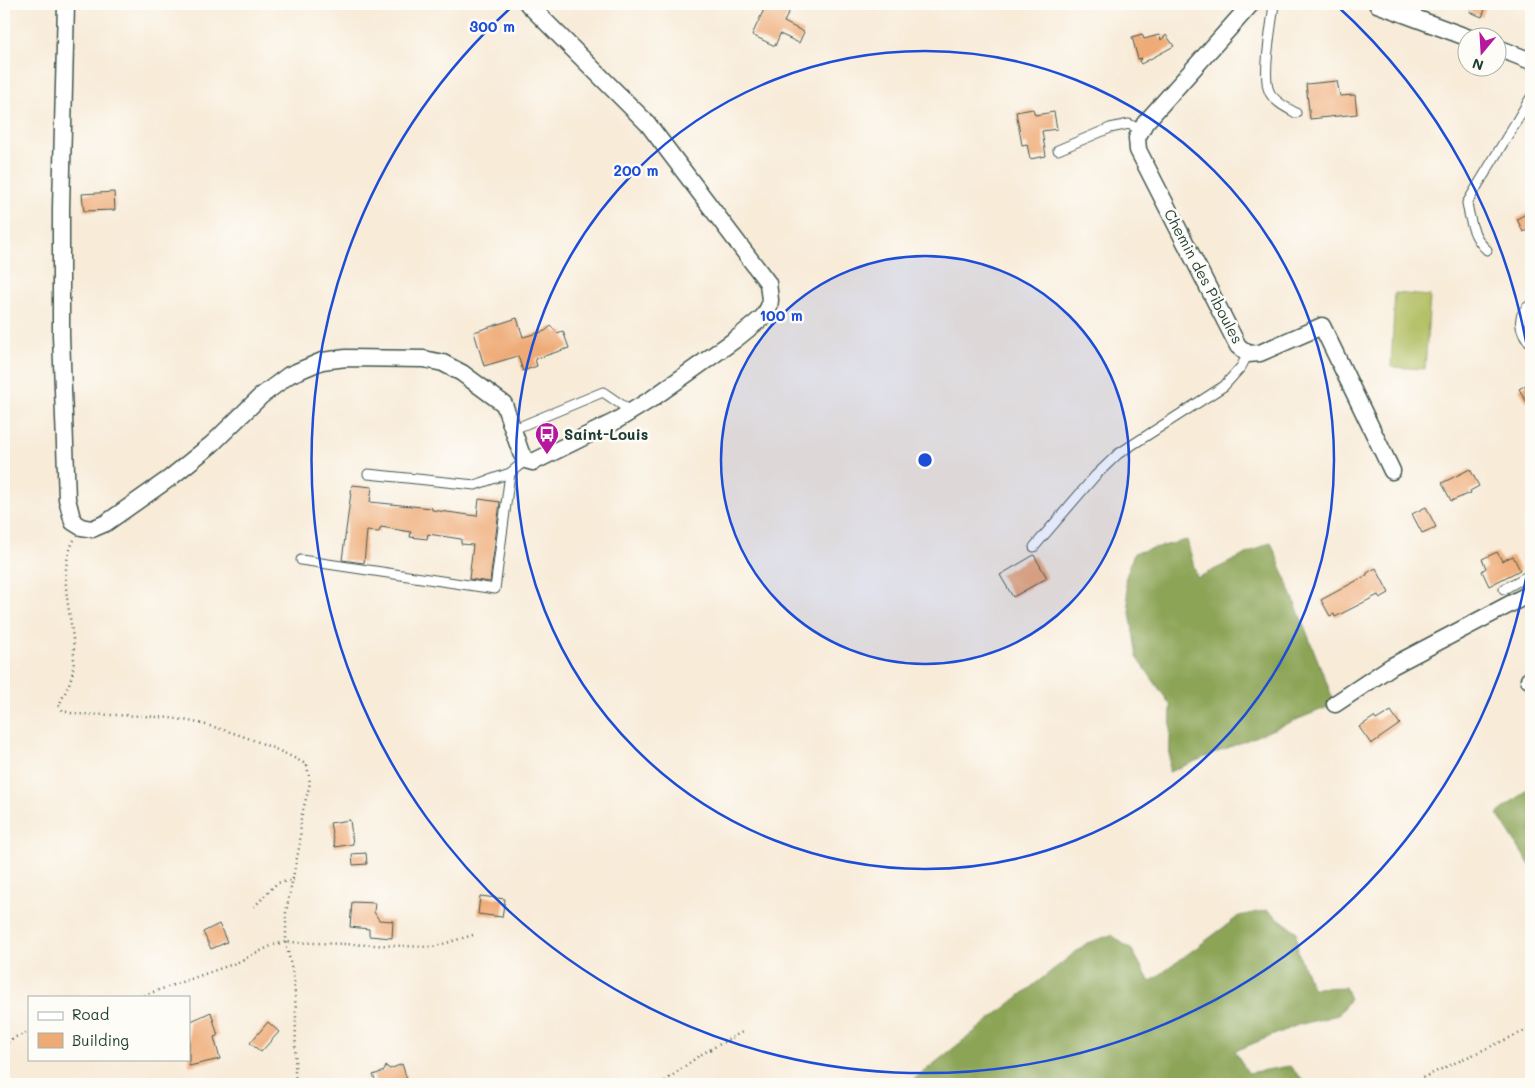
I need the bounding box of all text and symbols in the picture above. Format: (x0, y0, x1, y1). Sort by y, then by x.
text: 300 m (469, 16, 515, 36)
north arrow (1458, 28, 1508, 78)
text: N (1470, 54, 1486, 76)
text: 200 m (614, 160, 659, 180)
street label: Chemin des Piboules (1160, 205, 1248, 347)
text: 100 m (759, 305, 803, 325)
bus stop icon: Saint-Louis (534, 421, 560, 455)
place label: Saint-Louis (564, 424, 648, 444)
centre of rings (916, 451, 934, 469)
legend (28, 996, 190, 1060)
text: Road (72, 1004, 109, 1024)
text: Building (72, 1030, 129, 1050)

